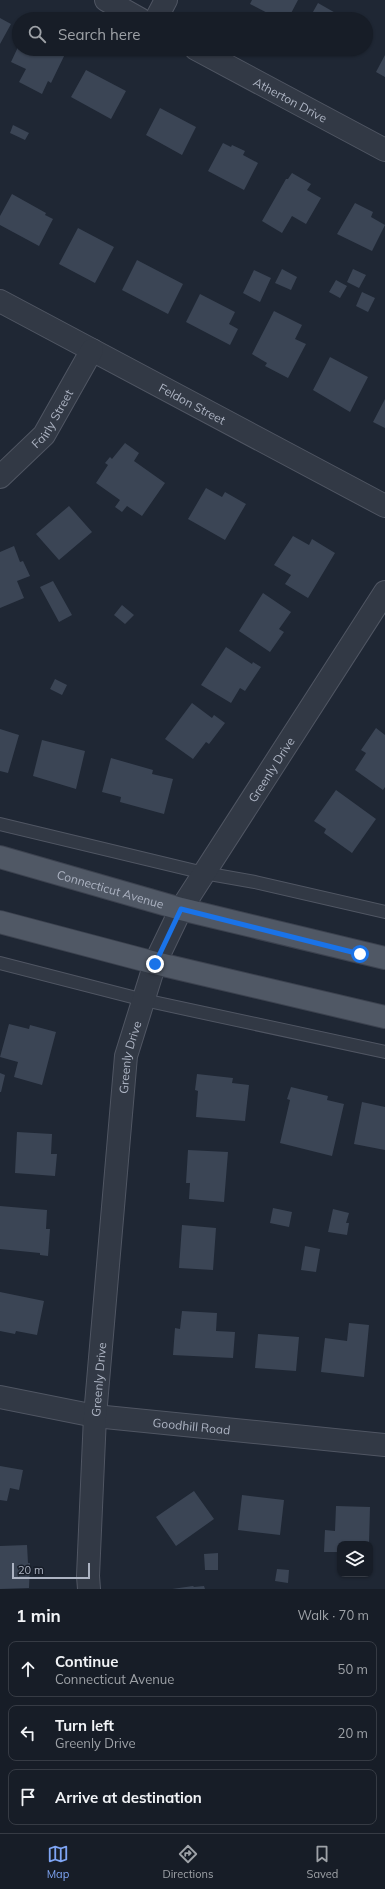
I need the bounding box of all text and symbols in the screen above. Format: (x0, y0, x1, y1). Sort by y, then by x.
search box (12, 12, 373, 56)
icon: search (26, 23, 48, 45)
text: Search here (58, 25, 140, 44)
street label: Atherton Drive (251, 74, 330, 125)
street label: Feldon Street (157, 380, 228, 427)
street label: Fairly Street (28, 387, 76, 451)
street label: Greenly Drive (244, 734, 297, 805)
street label: Connecticut Avenue (55, 866, 166, 911)
route start (351, 945, 369, 963)
route end (146, 955, 164, 973)
street label: Greenly Drive (115, 1019, 144, 1094)
street label: Greenly Drive (87, 1342, 109, 1417)
street label: Goodhill Road (152, 1414, 231, 1437)
map controls (337, 1541, 373, 1577)
button: layers (337, 1541, 373, 1577)
scale bar (12, 1561, 90, 1580)
text: 20 m (18, 1563, 44, 1577)
text: 1 min (16, 1605, 61, 1626)
text: Walk · 70 m (298, 1607, 369, 1623)
text: Continue (55, 1652, 118, 1671)
icon: ahead (17, 1658, 39, 1680)
text: 50 m (338, 1661, 368, 1677)
text: Connecticut Avenue (55, 1671, 174, 1687)
text: Turn left (55, 1716, 114, 1735)
icon: left (17, 1722, 39, 1744)
text: 20 m (338, 1725, 368, 1741)
text: Greenly Drive (55, 1735, 136, 1751)
icon: arrive (17, 1786, 39, 1808)
text: Arrive at destination (55, 1788, 202, 1807)
tab: Map (47, 1843, 69, 1881)
tab: Directions (163, 1843, 213, 1881)
tab: Saved (307, 1843, 338, 1881)

